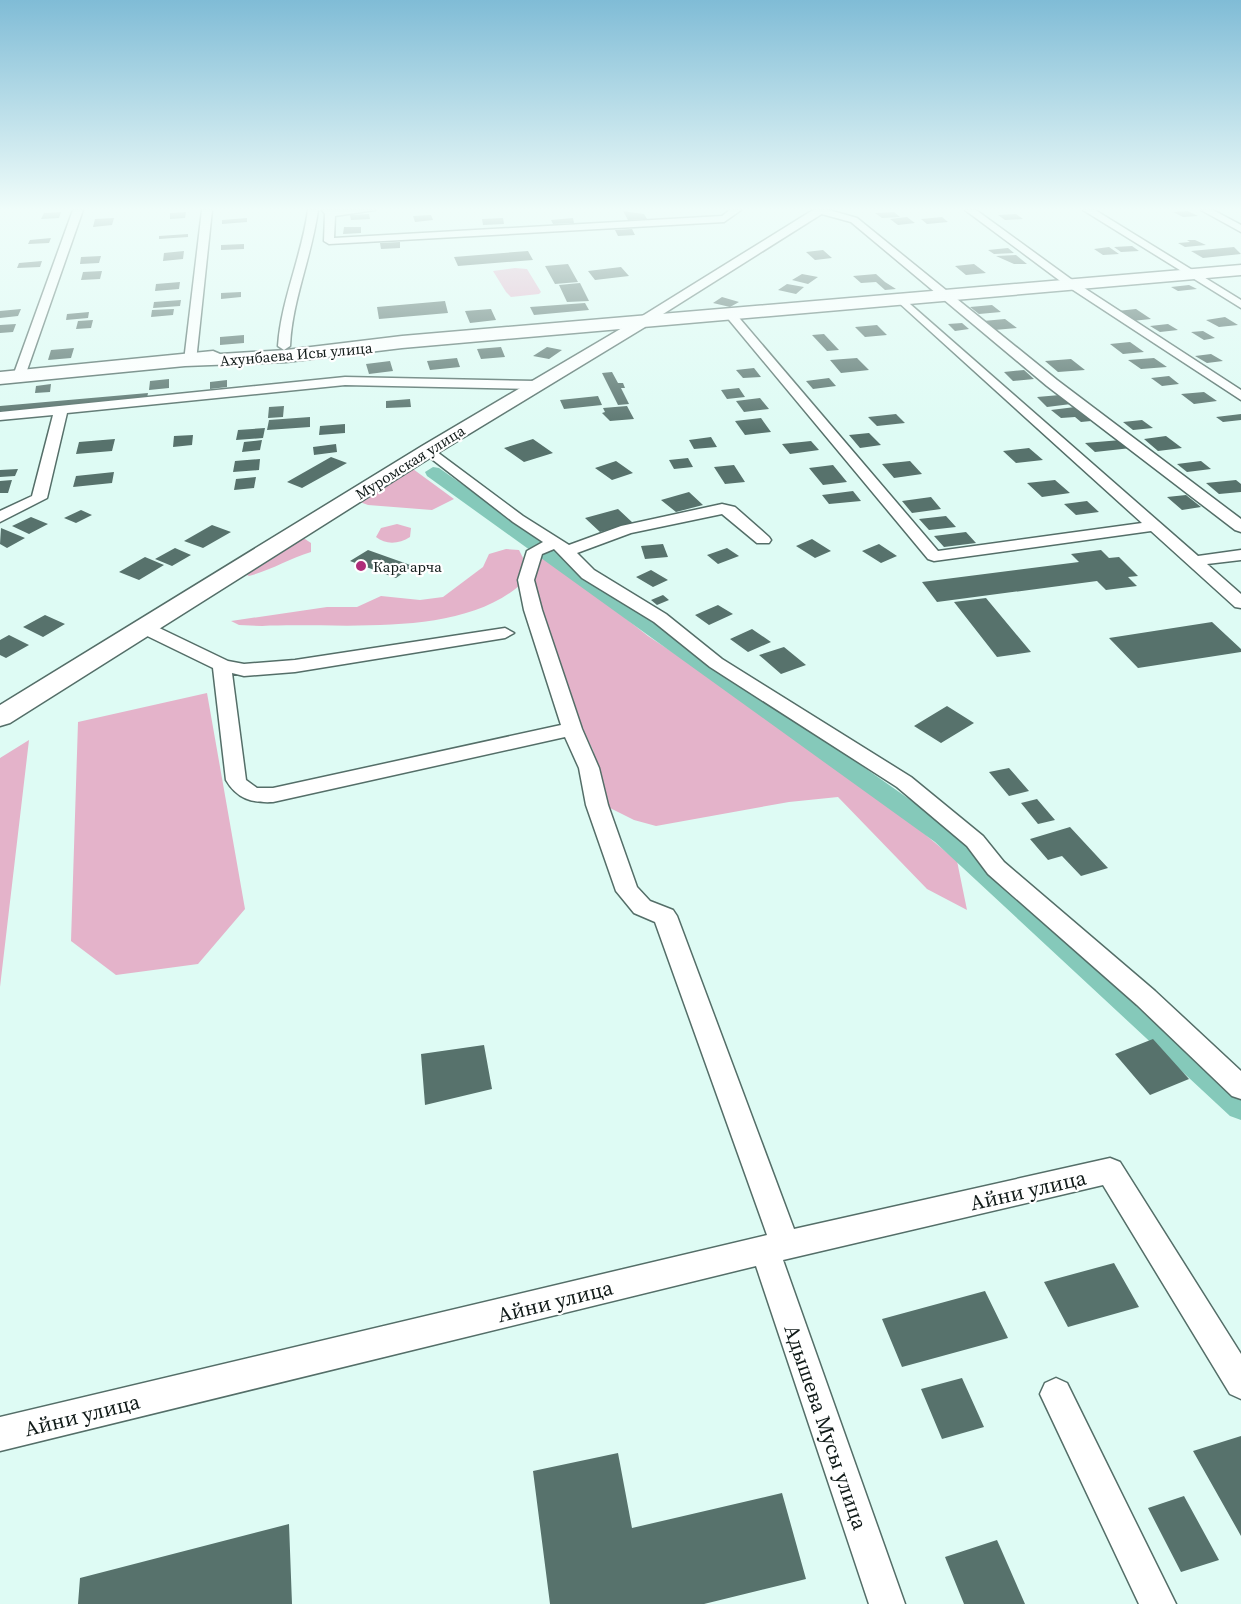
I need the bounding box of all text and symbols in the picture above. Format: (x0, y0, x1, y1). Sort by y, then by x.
street label: Ахунбаева Исы улица (219, 337, 374, 371)
street label: Муромская улица (351, 420, 469, 504)
place label: Кара арча (373, 556, 442, 577)
marker: Кара арча (354, 559, 368, 573)
street label: Айни улица (967, 1162, 1089, 1217)
street label: Айни улица (494, 1273, 616, 1329)
street label: Адышева Мусы улица (777, 1321, 875, 1534)
street label: Айни улица (21, 1387, 143, 1443)

